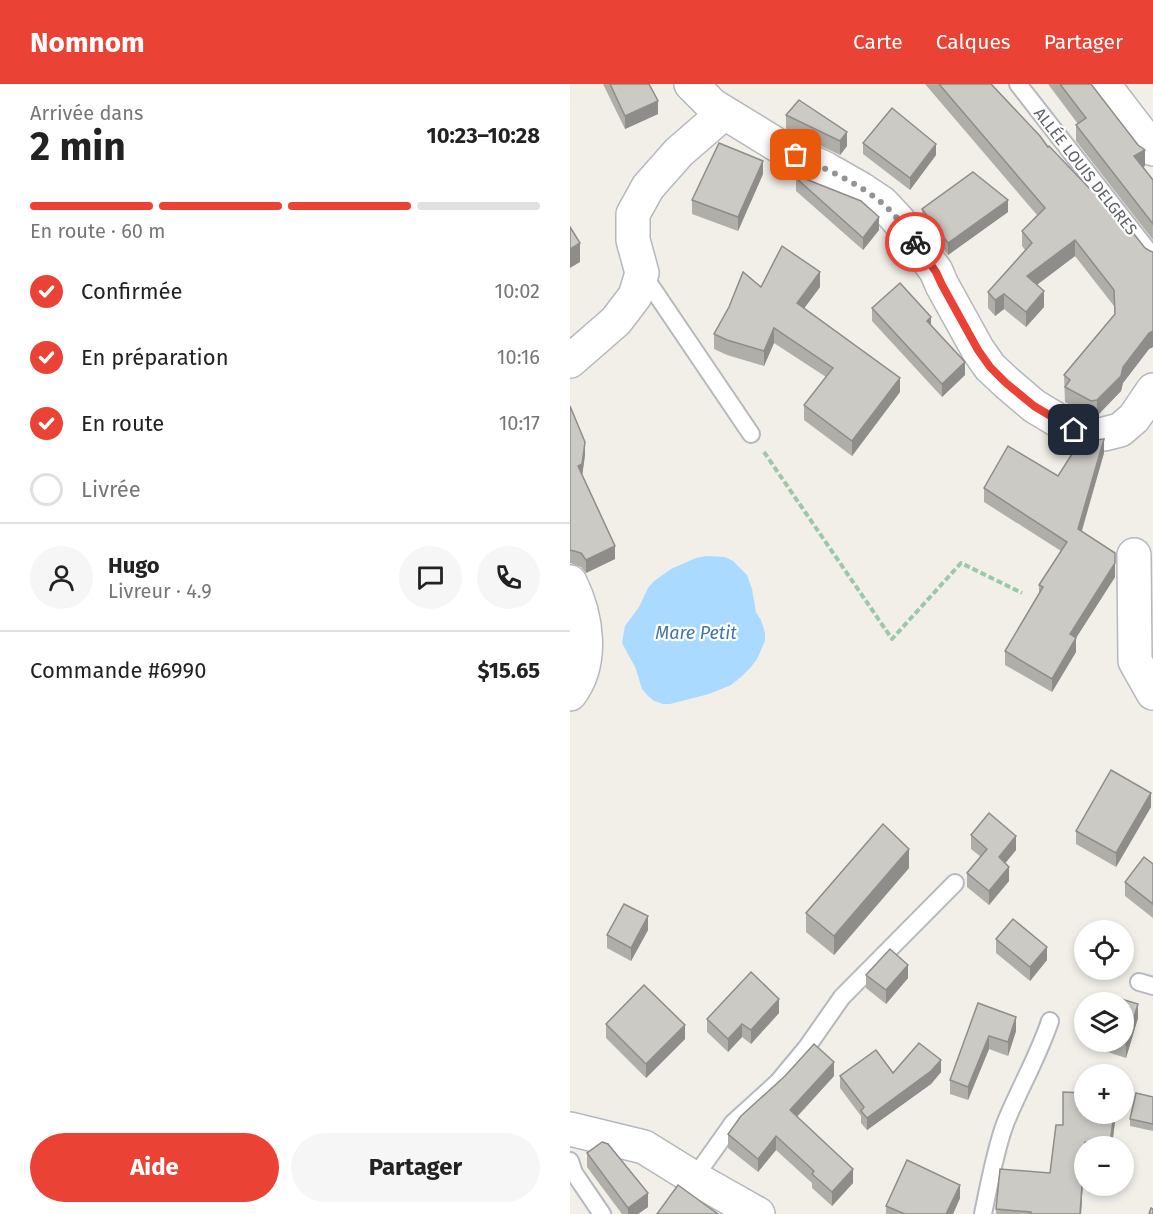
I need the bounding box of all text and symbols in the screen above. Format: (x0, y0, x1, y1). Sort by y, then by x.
text: Nomnom (30, 26, 145, 59)
text: Carte (853, 29, 903, 55)
text: Calques (936, 29, 1011, 55)
text: Partager (1044, 29, 1123, 55)
text: Arrivée dans (30, 101, 143, 125)
street label: ALLÉE LOUIS DELGRES (1030, 103, 1142, 239)
text: 10:23–10:28 (427, 122, 540, 149)
text: 2 min (30, 124, 126, 170)
pin (770, 129, 821, 180)
icon: bag (779, 138, 812, 171)
courier (885, 212, 945, 272)
text: En route · 60 m (30, 219, 165, 243)
icon: bike (899, 226, 932, 259)
icon: check (30, 275, 63, 308)
text: Confirmée (81, 278, 183, 305)
text: 10:02 (495, 279, 540, 303)
icon: check (30, 341, 63, 374)
text: En préparation (81, 344, 229, 371)
text: 10:16 (497, 345, 540, 369)
pin (1048, 404, 1099, 455)
icon: check (30, 407, 63, 440)
text: En route (81, 410, 164, 437)
text: 10:17 (499, 411, 540, 435)
icon: home (1057, 413, 1090, 446)
text: Livrée (81, 476, 141, 503)
button: person (30, 546, 93, 609)
button: chat (399, 546, 462, 609)
button: phone (477, 546, 540, 609)
text: Hugo (108, 552, 160, 579)
text: Livreur · 4.9 (108, 579, 212, 603)
water label: Mare Petit (655, 622, 737, 644)
text: Commande #6990 (30, 657, 206, 684)
text: $15.65 (478, 657, 540, 684)
map controls (1074, 920, 1134, 1196)
button: locate (1074, 920, 1134, 980)
button: layers (1074, 992, 1134, 1052)
button: + (1074, 1064, 1134, 1124)
button: Aide (30, 1133, 279, 1202)
button: Partager (291, 1133, 540, 1202)
button: − (1074, 1136, 1134, 1196)

